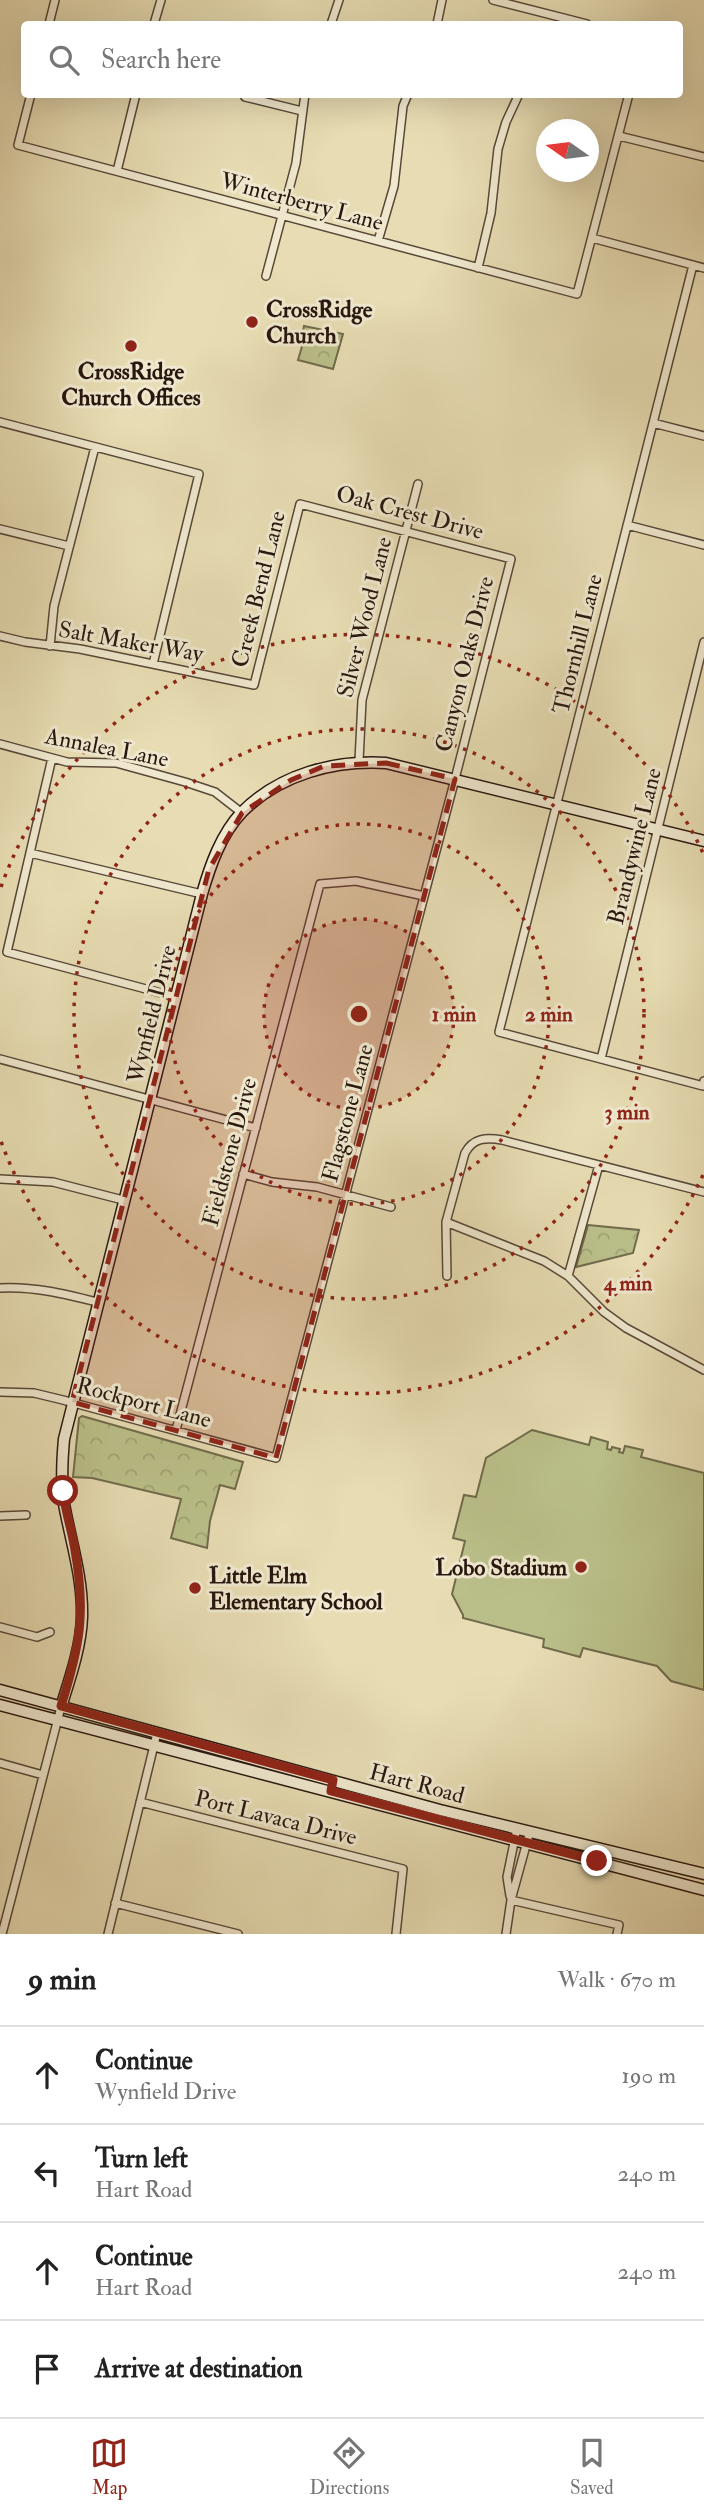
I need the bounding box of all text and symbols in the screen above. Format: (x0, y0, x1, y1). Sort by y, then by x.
search box (21, 21, 683, 98)
icon: search (45, 41, 83, 79)
text: Search here (101, 44, 221, 76)
north arrow (536, 119, 599, 182)
street label: Winterberry Lane (216, 166, 387, 237)
place label: CrossRidge Church (266, 295, 373, 350)
marker: CrossRidge Church (244, 314, 260, 330)
marker: CrossRidge Church Offices (123, 338, 139, 354)
place label: CrossRidge Church Offices (61, 357, 201, 412)
street label: Oak Crest Drive (333, 479, 487, 546)
street label: Creek Bend Lane (225, 507, 292, 670)
street label: Silver Wood Lane (331, 533, 399, 700)
street label: Thornhill Lane (546, 571, 609, 717)
street label: Canyon Oaks Drive (429, 573, 500, 755)
street label: Salt Maker Way (56, 615, 206, 669)
street label: Annalea Lane (42, 721, 171, 774)
street label: Brandywine Lane (601, 764, 668, 927)
street label: Wynfield Drive (120, 942, 183, 1087)
text: 1 min (432, 1001, 476, 1028)
text: 2 min (525, 1001, 573, 1028)
centre of rings (347, 1002, 371, 1026)
street label: Flagstone Lane (315, 1041, 380, 1185)
street label: Fieldstone Drive (196, 1074, 263, 1229)
text: 3 min (604, 1099, 650, 1126)
text: 4 min (603, 1270, 652, 1297)
street label: Rockport Lane (73, 1371, 215, 1435)
route start (47, 1475, 78, 1506)
place label: Lobo Stadium (435, 1553, 567, 1582)
marker: Lobo Stadium (573, 1559, 589, 1575)
place label: Little Elm Elementary School (209, 1561, 384, 1617)
marker: Little Elm Elementary School (187, 1580, 203, 1596)
street label: Hart Road (366, 1757, 468, 1810)
street label: Port Lavaca Drive (192, 1783, 360, 1852)
route end (581, 1845, 612, 1876)
text: 9 min (28, 1961, 96, 1998)
text: Walk · 670 m (557, 1965, 676, 1994)
text: Continue (95, 2045, 193, 2077)
icon: ahead (28, 2056, 66, 2094)
text: 190 m (622, 2061, 676, 2090)
text: Wynfield Drive (95, 2077, 236, 2106)
text: Turn left (95, 2143, 188, 2175)
icon: left (28, 2154, 66, 2192)
text: 240 m (617, 2159, 676, 2188)
text: Hart Road (95, 2175, 192, 2204)
text: Continue (95, 2241, 193, 2273)
icon: ahead (28, 2252, 66, 2290)
text: 240 m (617, 2257, 676, 2286)
text: Hart Road (95, 2273, 192, 2302)
icon: arrive (28, 2350, 66, 2388)
text: Arrive at destination (95, 2353, 303, 2385)
tab: Map (90, 2434, 128, 2500)
tab: Directions (309, 2434, 389, 2500)
tab: Saved (570, 2434, 614, 2500)

